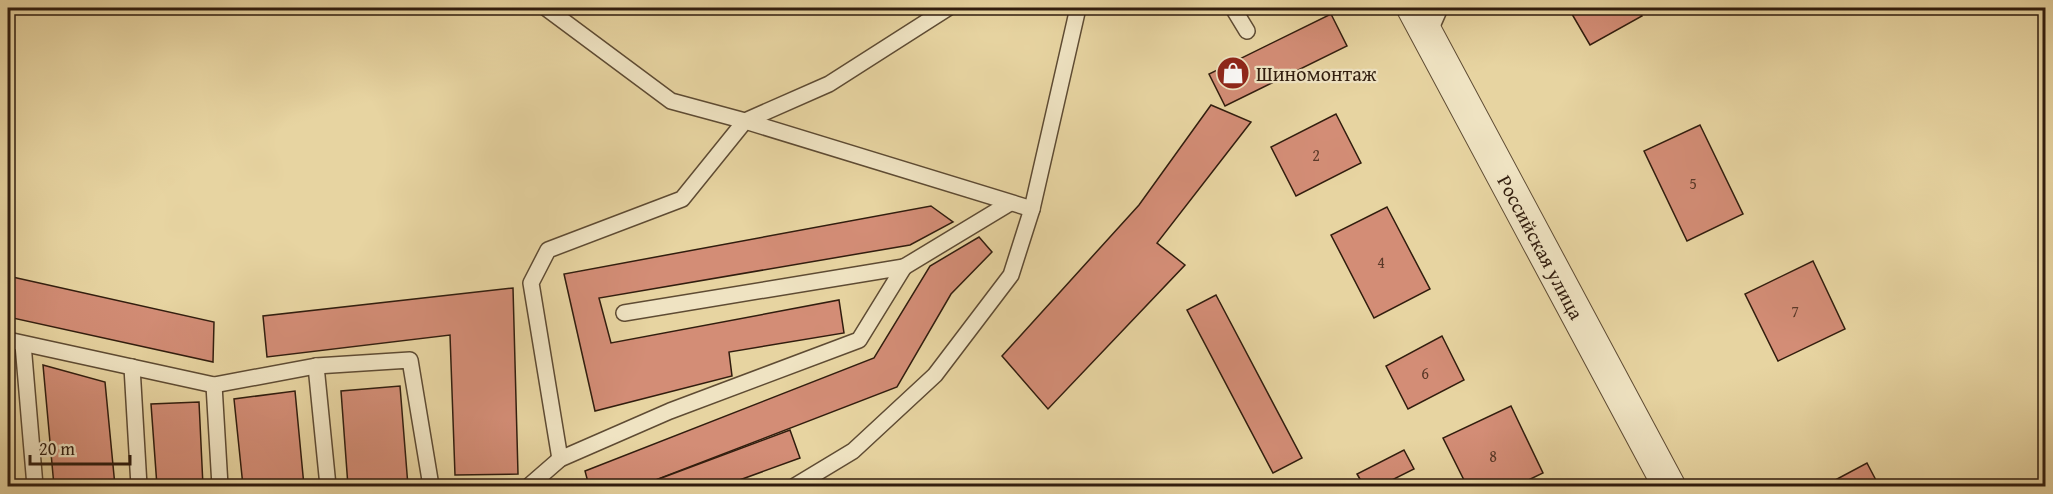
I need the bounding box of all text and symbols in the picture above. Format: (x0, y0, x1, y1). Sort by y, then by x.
shop icon: Шиномонтаж (1215, 55, 1251, 91)
place label: Шиномонтаж (1256, 59, 1377, 88)
house number: 2 (1312, 143, 1320, 167)
street label: Российская улица (1491, 170, 1592, 325)
house number: 5 (1689, 171, 1697, 195)
house number: 4 (1377, 250, 1385, 274)
house number: 7 (1791, 299, 1799, 323)
house number: 6 (1421, 361, 1429, 385)
scale bar (30, 428, 130, 466)
text: 20 m (39, 435, 75, 462)
house number: 8 (1489, 444, 1497, 468)

